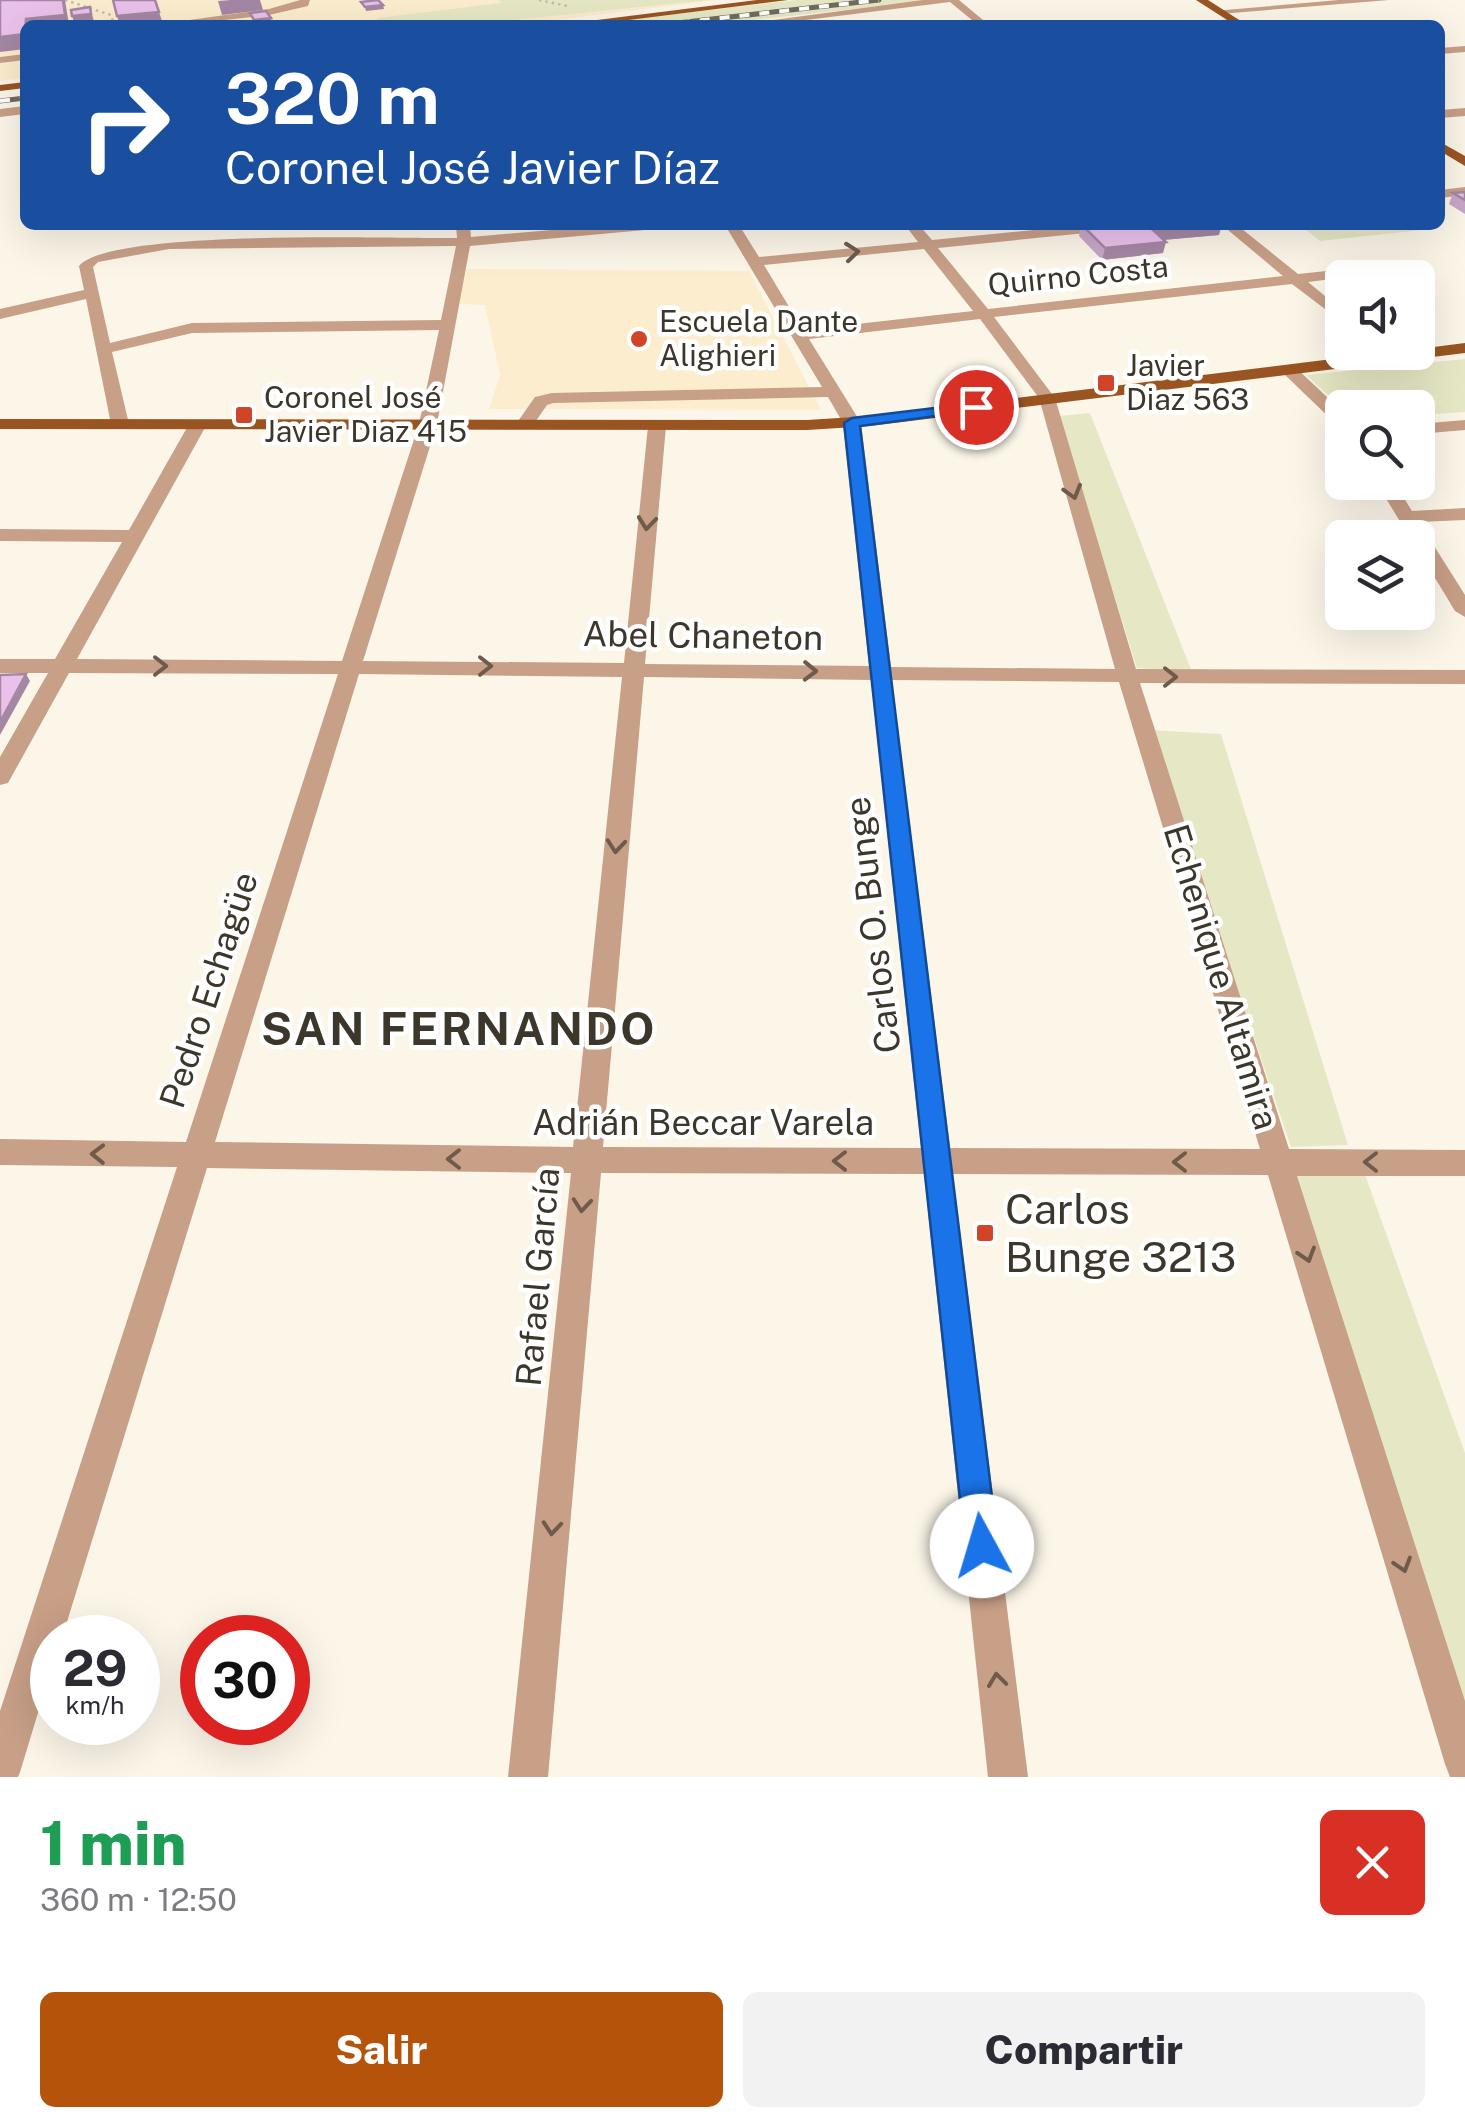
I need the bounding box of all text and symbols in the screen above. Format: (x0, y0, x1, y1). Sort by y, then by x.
text: 320 m (225, 57, 440, 140)
icon: right (60, 60, 190, 190)
text: Coronel José Javier Díaz (225, 141, 720, 194)
one-way arrow (844, 242, 860, 263)
street label: Quirno Costa (986, 248, 1170, 302)
map controls (1325, 260, 1435, 630)
button: sound (1325, 260, 1435, 370)
place label: Escuela Dante Alighieri (659, 303, 858, 373)
marker: Escuela Dante Alighieri (628, 328, 650, 350)
place label: Javier Diaz 563 (1126, 347, 1249, 417)
pin (934, 365, 1019, 450)
marker: Javier Diaz 563 (1095, 372, 1117, 394)
place label: Coronel José Javier Diaz 415 (264, 379, 467, 449)
icon: arrive (949, 380, 1004, 435)
button: search (1325, 390, 1435, 500)
marker: Coronel José Javier Diaz 415 (233, 404, 255, 426)
one-way arrow (1061, 483, 1082, 500)
one-way arrow (637, 515, 659, 531)
button: layers (1325, 520, 1435, 630)
street label: Abel Chaneton (582, 613, 824, 658)
one-way arrow (152, 655, 168, 677)
one-way arrow (478, 655, 493, 677)
one-way arrow (802, 660, 818, 681)
one-way arrow (1162, 666, 1178, 688)
street label: Carlos O. Bunge (836, 794, 909, 1056)
street label: Echenique Altamira (1156, 819, 1287, 1134)
one-way arrow (606, 839, 628, 855)
street label: Pedro Echagüe (151, 867, 266, 1113)
district label: SAN FERNANDO (261, 1002, 657, 1055)
street label: Adrián Beccar Varela (532, 1102, 874, 1143)
one-way arrow (89, 1144, 105, 1165)
one-way arrow (446, 1148, 462, 1169)
one-way arrow (831, 1150, 846, 1172)
one-way arrow (1172, 1151, 1188, 1173)
one-way arrow (1363, 1151, 1378, 1173)
street label: Rafael García (508, 1166, 567, 1388)
place label: Carlos Bunge 3213 (1005, 1184, 1236, 1281)
one-way arrow (572, 1197, 594, 1213)
marker: Carlos Bunge 3213 (974, 1222, 996, 1244)
one-way arrow (1295, 1246, 1316, 1263)
position arrow (930, 1494, 1034, 1598)
one-way arrow (541, 1521, 563, 1537)
one-way arrow (1391, 1556, 1412, 1573)
speed limit sign: 30 (180, 1615, 310, 1745)
text: 29 (63, 1638, 127, 1697)
one-way arrow (987, 1672, 1008, 1688)
text: km/h (66, 1690, 124, 1720)
text: 1 min (40, 1808, 187, 1879)
button: close (1320, 1810, 1425, 1915)
text: 360 m · 12:50 (40, 1881, 237, 1918)
button: Salir (40, 1992, 723, 2107)
button: Compartir (743, 1992, 1425, 2107)

